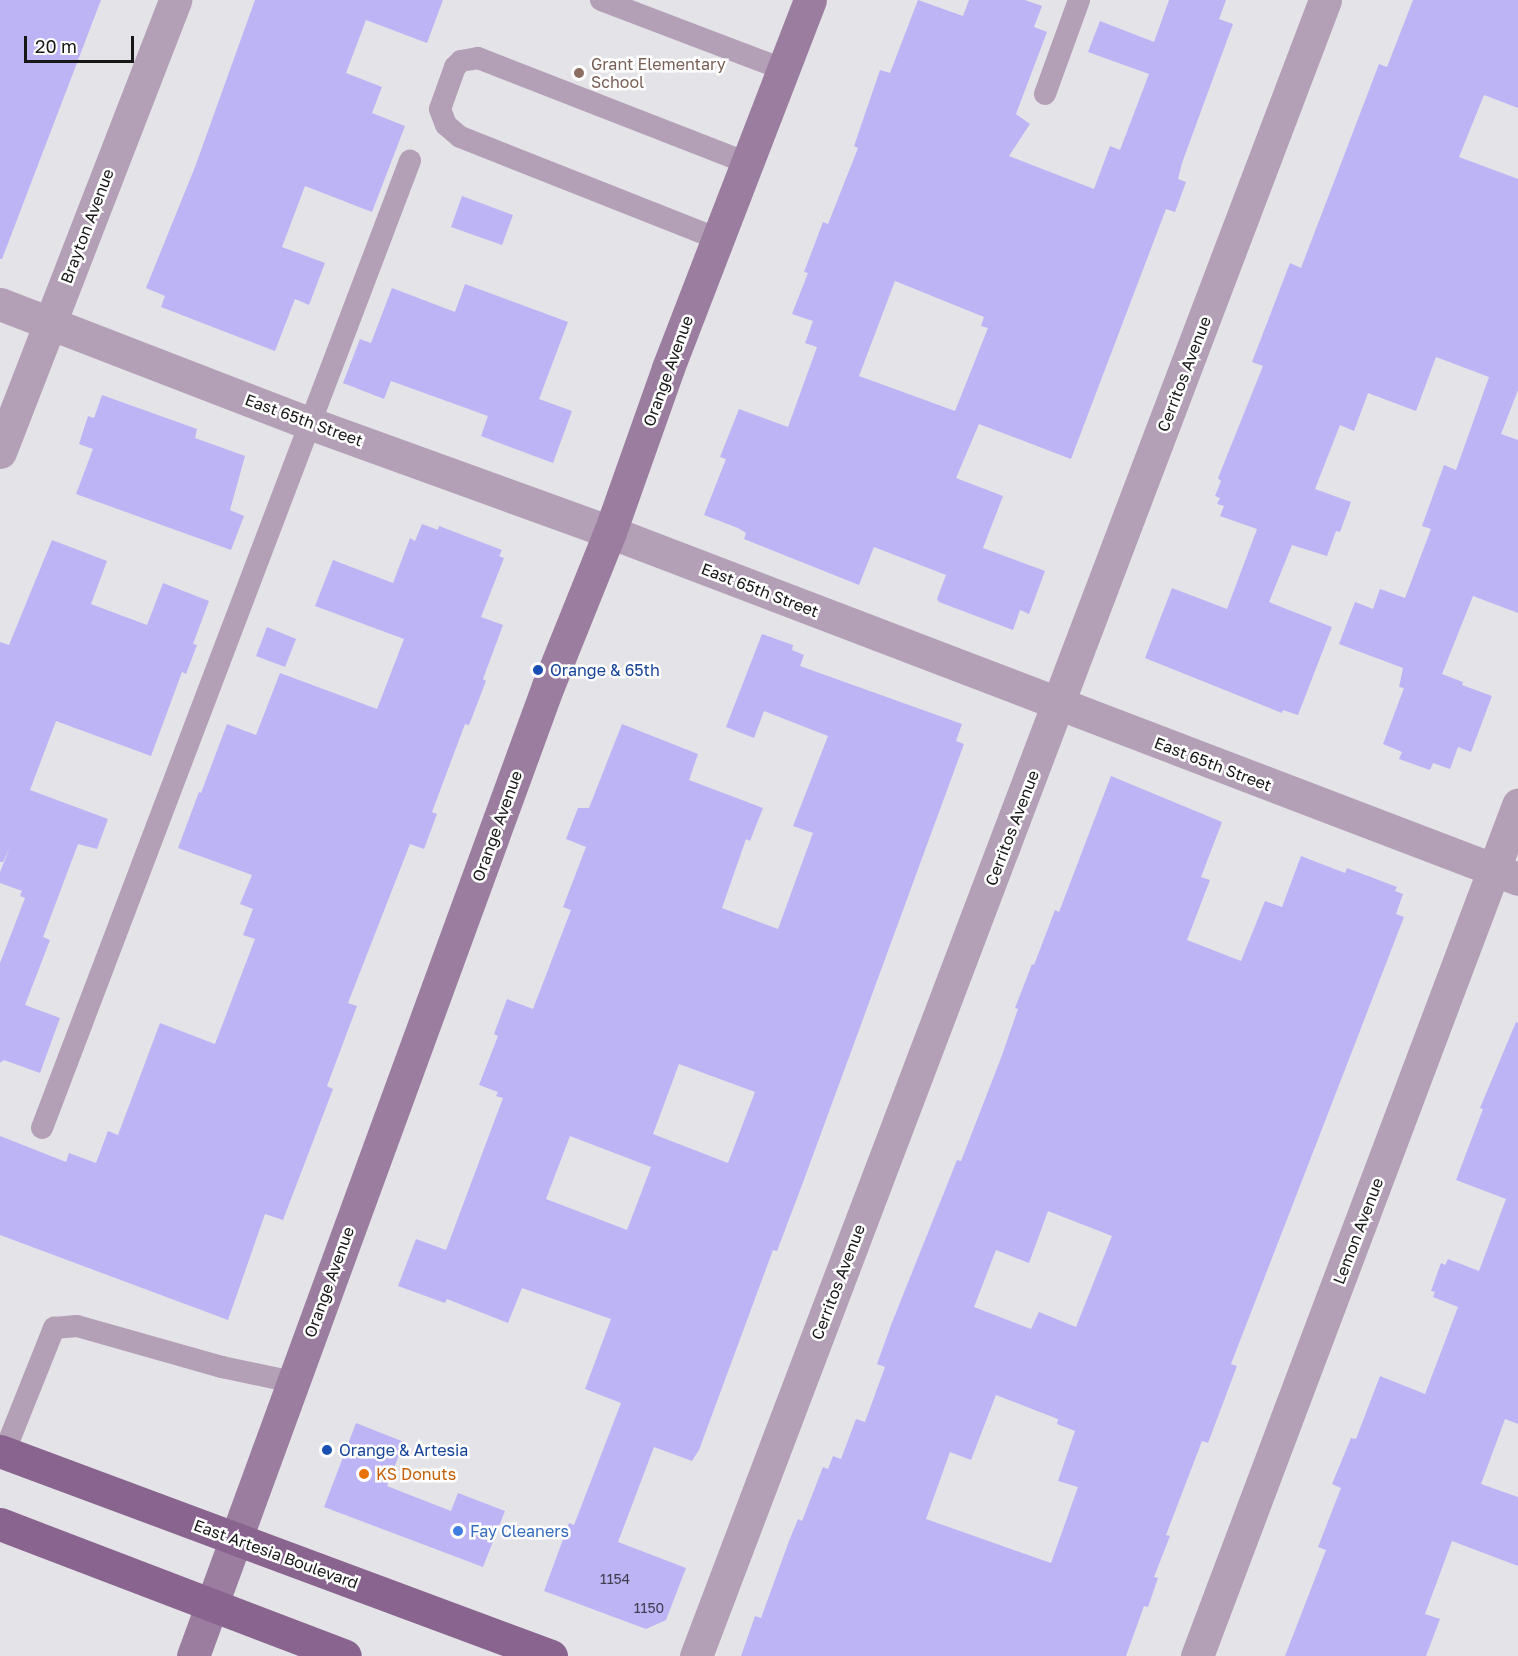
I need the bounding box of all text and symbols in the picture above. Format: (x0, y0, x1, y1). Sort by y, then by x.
scale bar (27, 24, 136, 62)
text: 20 m (35, 35, 77, 57)
place label: Grant Elementary School (591, 54, 726, 92)
marker: Grant Elementary School (572, 66, 586, 80)
street label: Brayton Avenue (56, 166, 118, 286)
street label: Orange Avenue (639, 313, 697, 429)
street label: Cerritos Avenue (1153, 314, 1215, 434)
street label: East 65th Street (242, 390, 366, 450)
street label: East 65th Street (699, 559, 821, 621)
place label: Orange & 65th (550, 660, 660, 680)
marker: Orange & 65th (531, 663, 545, 677)
street label: East 65th Street (1152, 733, 1274, 795)
street label: Orange Avenue (468, 768, 526, 884)
street label: Cerritos Avenue (981, 768, 1043, 888)
street label: Lemon Avenue (1329, 1175, 1387, 1287)
street label: Cerritos Avenue (807, 1222, 869, 1342)
street label: Orange Avenue (300, 1224, 358, 1340)
place label: Orange & Artesia (339, 1440, 468, 1460)
marker: Orange & Artesia (320, 1443, 334, 1457)
place label: KS Donuts (376, 1464, 456, 1484)
marker: KS Donuts (357, 1467, 371, 1481)
street label: East Artesia Boulevard (191, 1515, 361, 1593)
place label: Fay Cleaners (470, 1521, 569, 1541)
marker: Fay Cleaners (451, 1524, 465, 1538)
house number: 1154 (600, 1571, 630, 1587)
house number: 1150 (634, 1600, 664, 1616)

